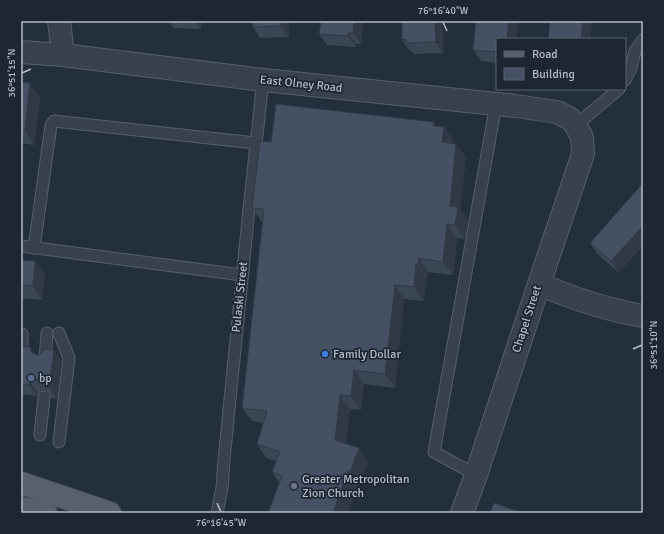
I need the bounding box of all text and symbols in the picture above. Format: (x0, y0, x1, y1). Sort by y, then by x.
text: 76°16'40"W (418, 5, 469, 17)
legend (496, 38, 626, 90)
text: Road (532, 47, 558, 62)
text: 36°51'15"N (6, 49, 18, 97)
text: Building (532, 67, 575, 82)
street label: East Olney Road (259, 72, 343, 96)
street label: Pulaski Street (229, 261, 251, 333)
street label: Chapel Street (509, 284, 545, 354)
text: 36°51'10"N (648, 321, 660, 369)
place label: Family Dollar (333, 347, 401, 362)
marker: Family Dollar (320, 349, 330, 359)
place label: bp (39, 371, 52, 386)
marker: bp (26, 373, 36, 383)
place label: Greater Metropolitan Zion Church (302, 472, 409, 501)
marker: Greater Metropolitan Zion Church (289, 481, 299, 491)
text: 76°16'45"W (196, 517, 247, 529)

